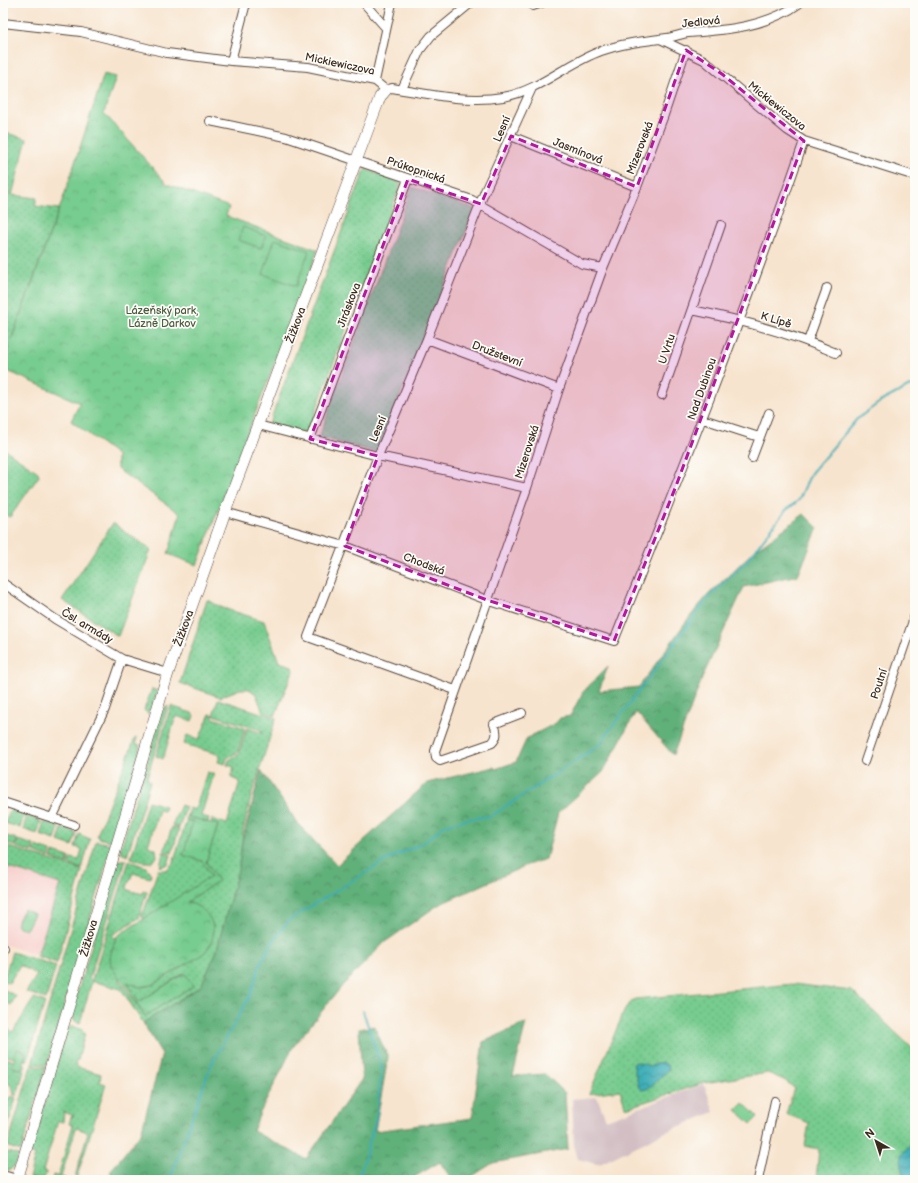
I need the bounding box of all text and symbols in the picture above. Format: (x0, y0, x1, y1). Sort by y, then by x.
street label: Jedlová (681, 14, 721, 30)
street label: Mickiewiczova (304, 50, 376, 78)
street label: Mickiewiczova (745, 79, 809, 133)
street label: Lesní (491, 114, 514, 144)
street label: Mizerovská (624, 120, 656, 176)
street label: Jasmínová (551, 135, 605, 167)
street label: Průkopnická (385, 154, 447, 186)
street label: Jiráskova (335, 281, 363, 329)
park label: Lázeňský park, Lázně Darkov (126, 304, 198, 330)
street label: Žižkova (282, 305, 309, 346)
street label: K Lípě (759, 309, 793, 331)
street label: U Vrtu (656, 332, 678, 366)
street label: Družstevní (470, 338, 524, 370)
street label: Nad Dubinou (685, 356, 719, 422)
street label: Lesní (367, 414, 389, 444)
street label: Mizerovská (512, 423, 542, 481)
street label: Chodská (401, 550, 447, 578)
street label: Čsl. armády (59, 605, 116, 646)
street label: Žižkova (170, 608, 197, 649)
street label: Poutní (868, 667, 890, 701)
street label: Žižkova (76, 918, 100, 959)
north arrow (856, 1121, 896, 1161)
text: N (863, 1126, 877, 1141)

